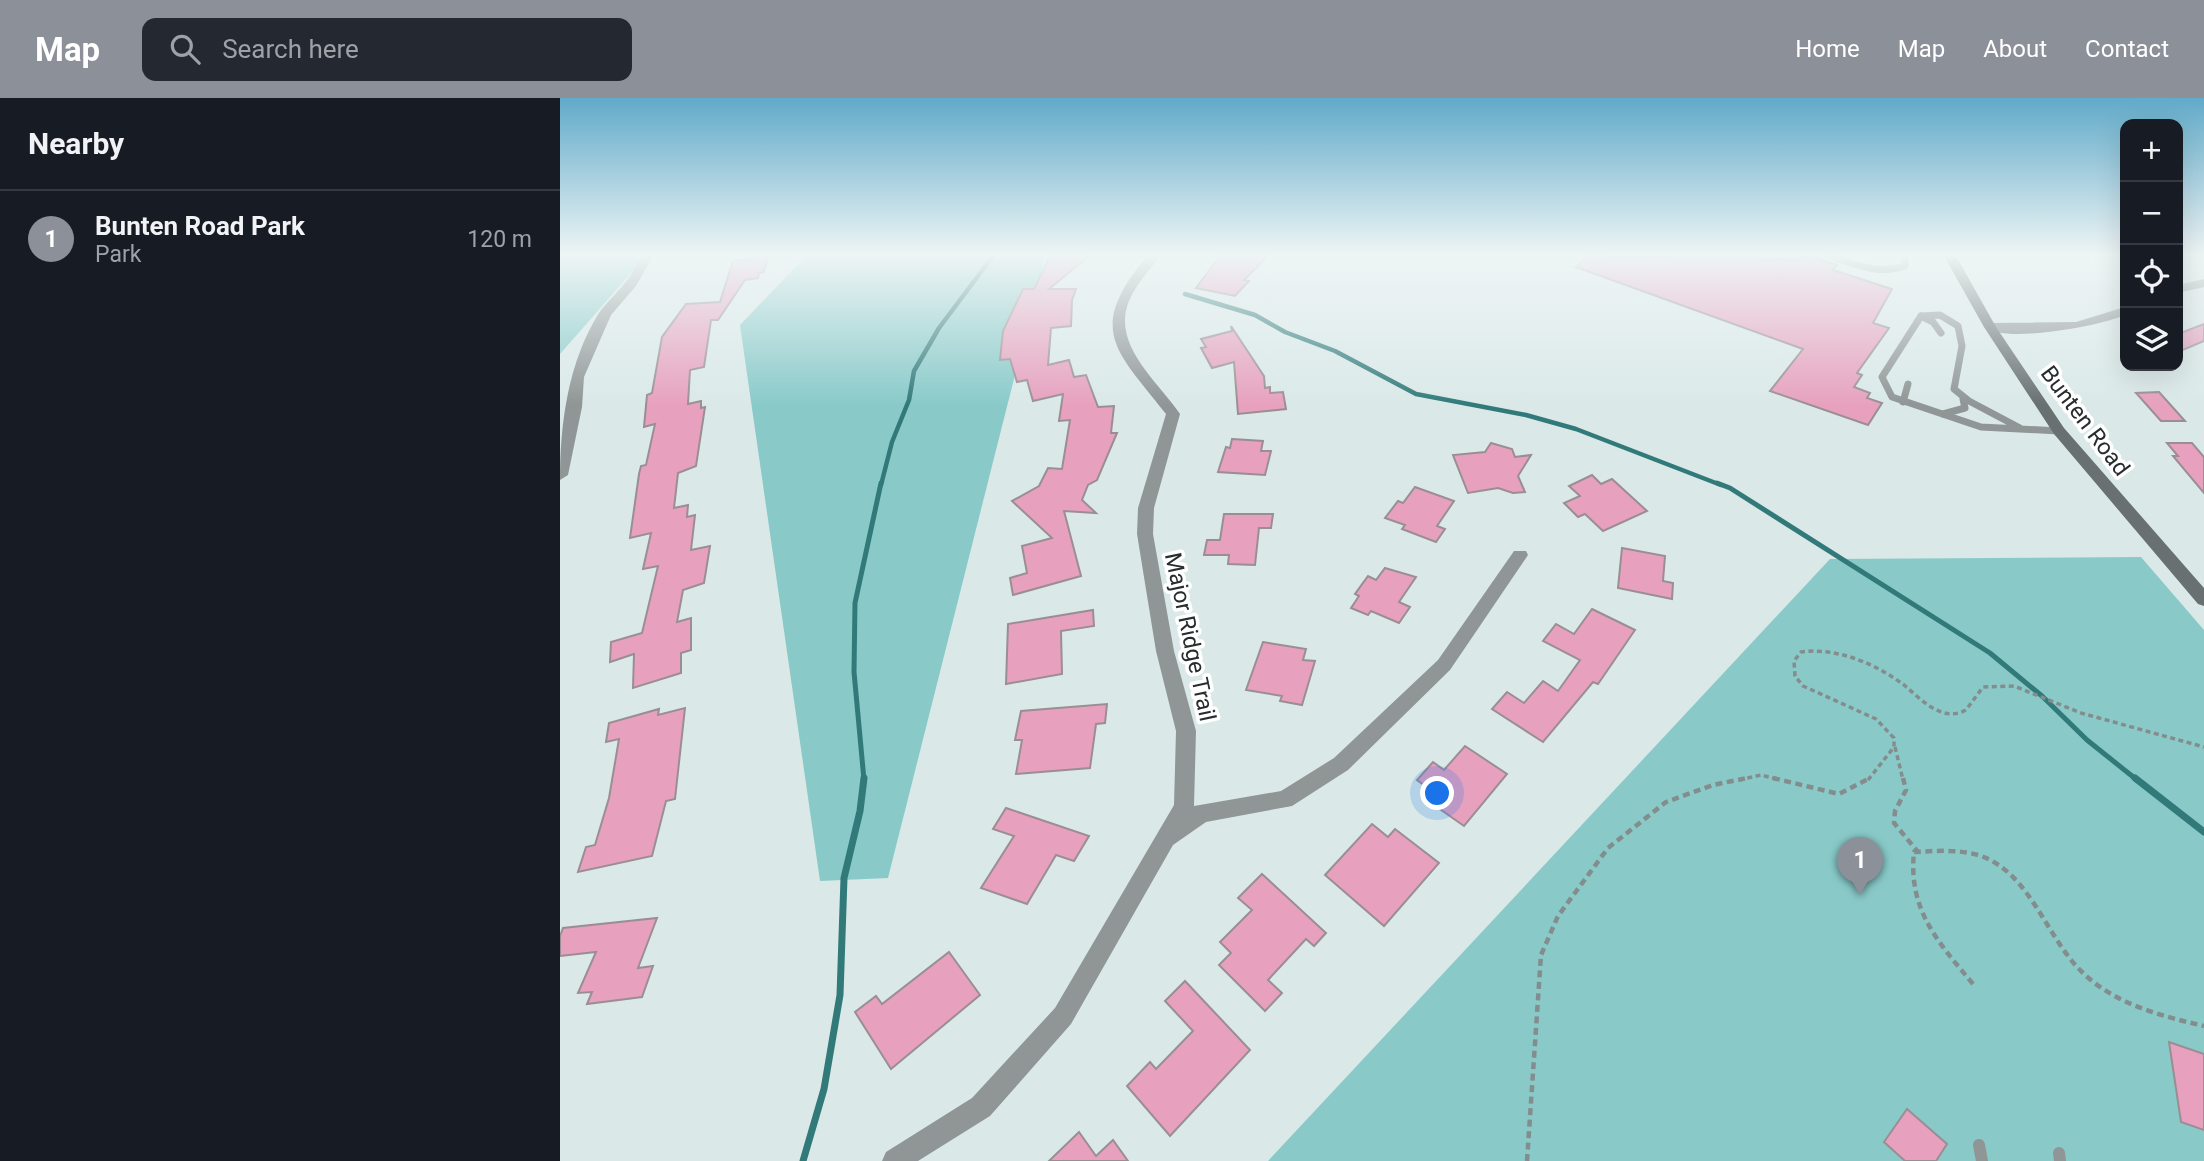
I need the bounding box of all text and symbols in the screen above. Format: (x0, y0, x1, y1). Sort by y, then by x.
search box (142, 18, 632, 81)
text: Map (35, 30, 100, 69)
icon: search (166, 30, 204, 68)
text: Search here (222, 34, 359, 64)
text: Home (1795, 35, 1860, 63)
text: Map (1898, 35, 1945, 63)
text: About (1983, 35, 2047, 63)
text: Contact (2085, 35, 2169, 63)
map controls (2120, 119, 2183, 371)
button: + (2120, 119, 2183, 182)
text: Nearby (28, 126, 124, 161)
button: − (2120, 182, 2183, 245)
text: Bunten Road Park (95, 211, 305, 241)
text: 1 (44, 226, 58, 253)
text: 120 m (467, 226, 532, 253)
text: Park (95, 241, 141, 268)
button: locate (2120, 245, 2183, 308)
button: layers (2120, 308, 2183, 371)
street label: Bunten Road (2035, 361, 2135, 481)
street label: Major Ridge Trail (1159, 550, 1221, 724)
your location (1420, 776, 1454, 810)
pin: 1 (1837, 837, 1883, 895)

